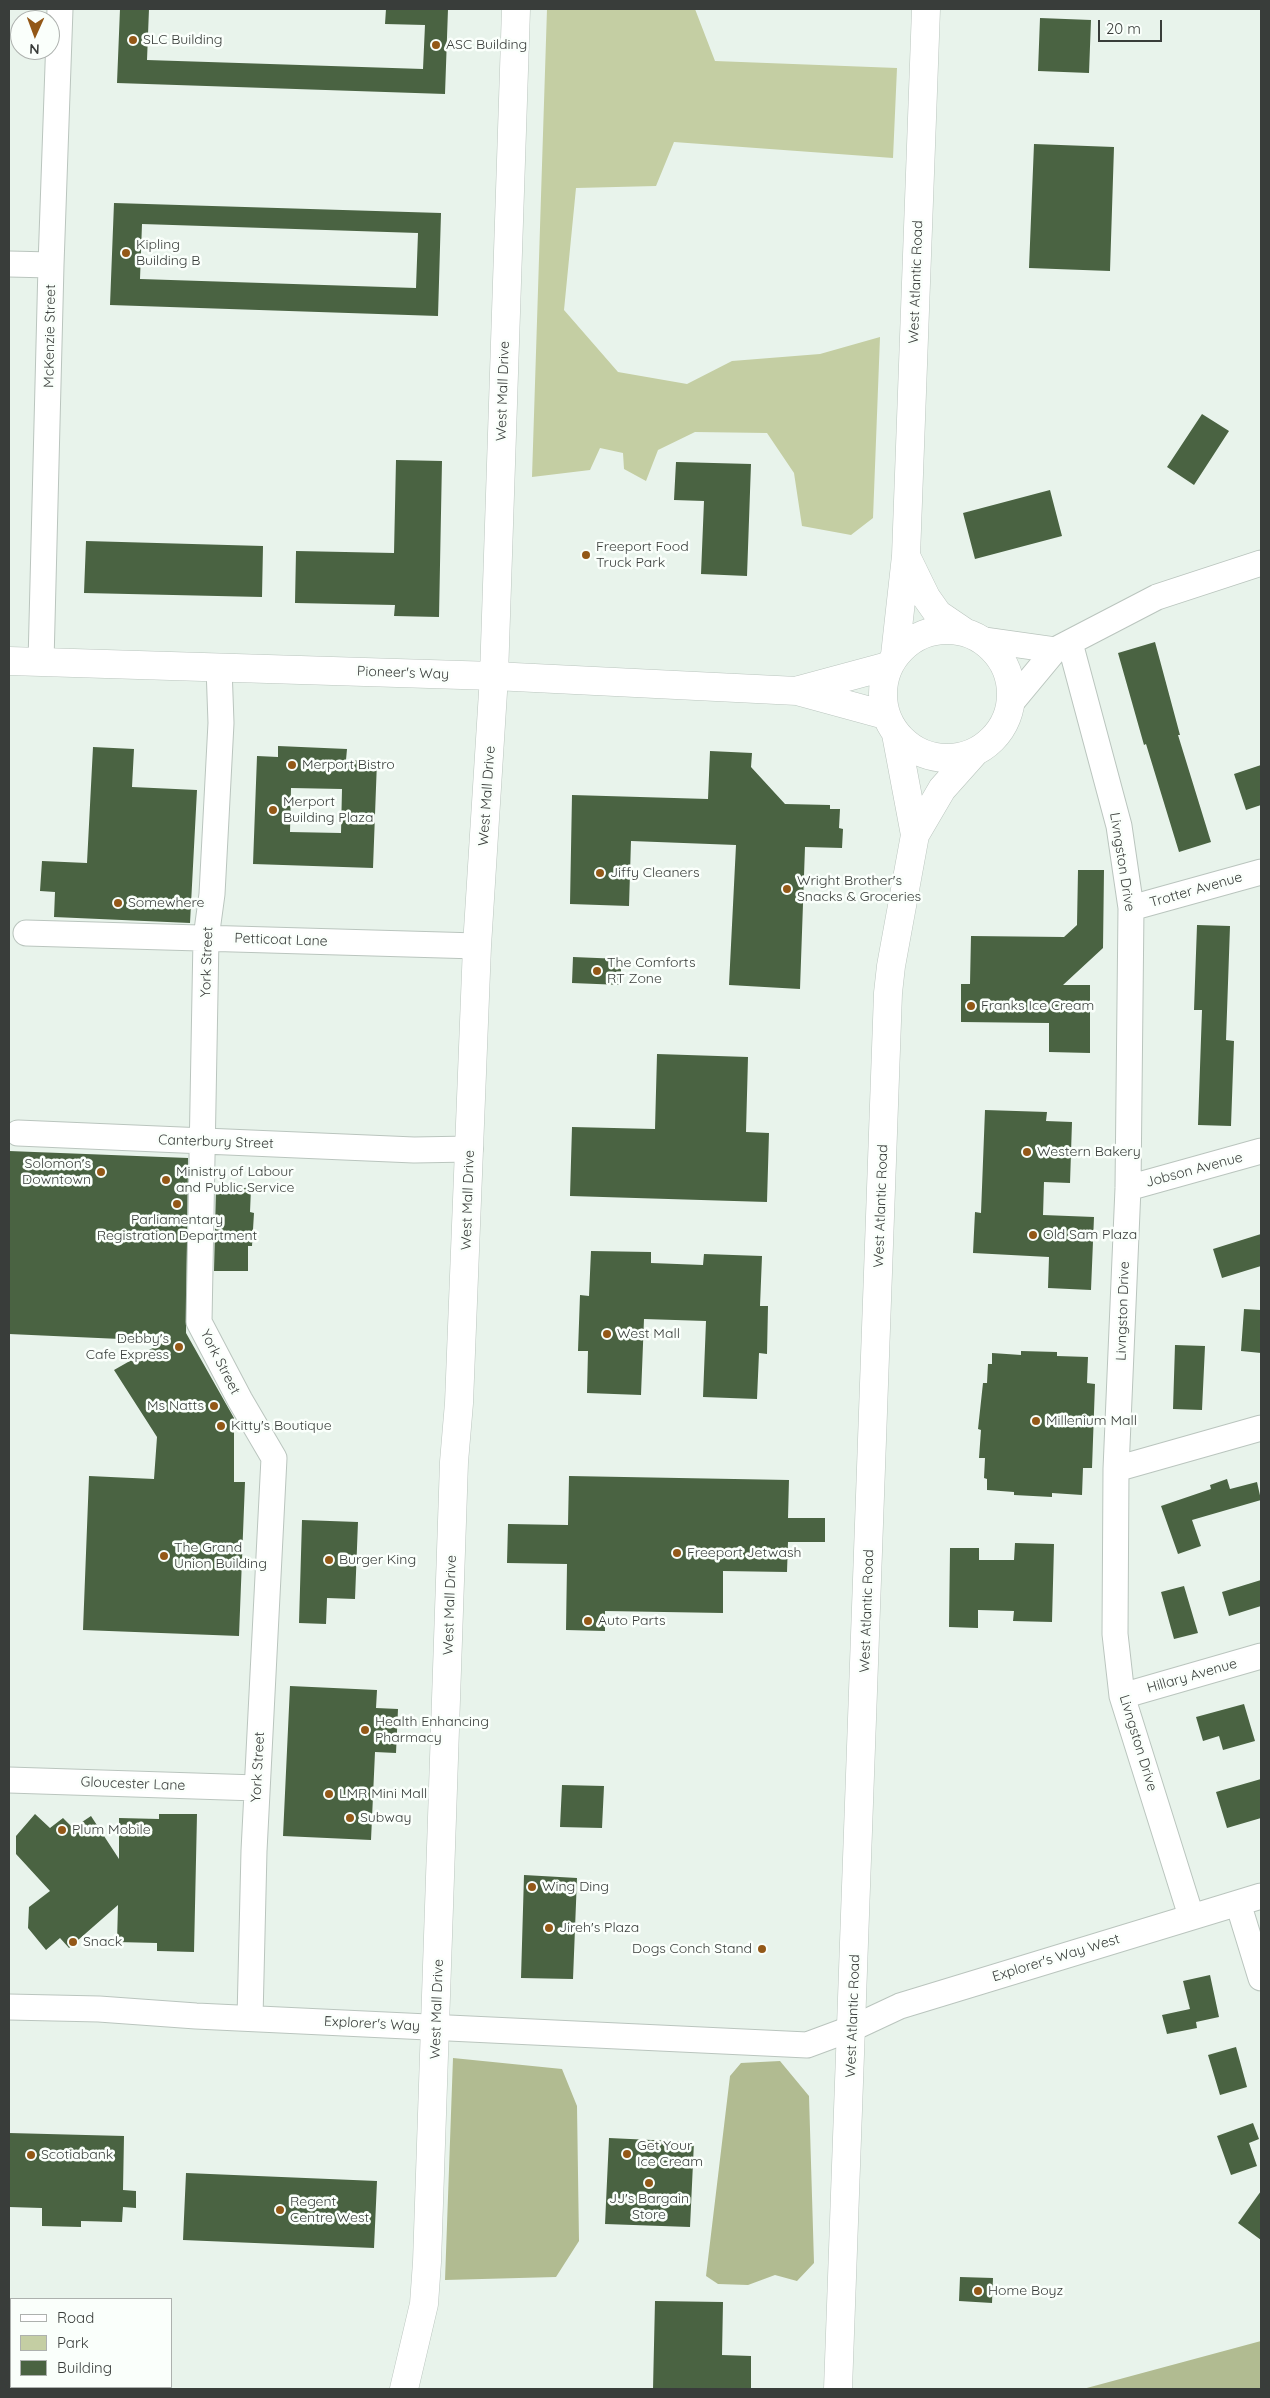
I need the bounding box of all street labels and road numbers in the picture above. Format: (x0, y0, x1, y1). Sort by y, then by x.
street label: West Atlantic Road (905, 220, 927, 344)
street label: McKenzie Street (41, 284, 59, 388)
street label: West Mall Drive (493, 341, 513, 441)
street label: Pioneer's Way (357, 663, 449, 683)
street label: West Mall Drive (475, 745, 499, 847)
street label: Livngston Drive (1106, 811, 1138, 913)
street label: Trotter Avenue (1148, 869, 1244, 911)
street label: York Street (197, 926, 217, 998)
street label: Petticoat Lane (234, 930, 328, 950)
street label: Canterbury Street (158, 1132, 274, 1152)
street label: West Atlantic Road (870, 1144, 892, 1268)
street label: Jobson Avenue (1144, 1149, 1244, 1191)
street label: West Mall Drive (458, 1150, 478, 1250)
street label: Livngston Drive (1113, 1261, 1133, 1361)
street label: York Street (196, 1327, 244, 1397)
street label: West Atlantic Road (856, 1549, 878, 1673)
street label: West Mall Drive (440, 1555, 460, 1655)
street label: Hillary Avenue (1145, 1655, 1239, 1697)
street label: Livngston Drive (1115, 1693, 1161, 1793)
street label: York Street (248, 1731, 268, 1803)
street label: Gloucester Lane (80, 1774, 186, 1794)
street label: Explorer's Way West (990, 1931, 1122, 1985)
street label: West Atlantic Road (842, 1954, 864, 2078)
street label: West Mall Drive (427, 1959, 447, 2059)
street label: Explorer's Way (324, 2013, 420, 2035)

